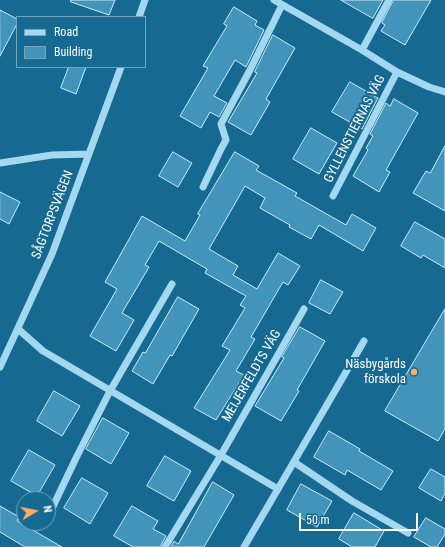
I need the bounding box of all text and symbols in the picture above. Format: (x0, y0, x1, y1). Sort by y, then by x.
legend (16, 16, 146, 68)
text: Road (54, 25, 78, 39)
text: Building (54, 45, 92, 59)
street label: GYLLENSTIERNAS VÄG (321, 73, 389, 185)
street label: SÅGTORPSVÄGEN (29, 169, 77, 261)
street label: MEIJERFELDTS VÄG (219, 327, 285, 425)
place label: Näsbygårds förskola (345, 357, 406, 388)
marker: Näsbygårds förskola (409, 367, 419, 377)
north arrow (16, 491, 56, 531)
text: N (40, 505, 54, 513)
scale bar (301, 505, 420, 531)
text: 50 m (306, 513, 330, 527)

